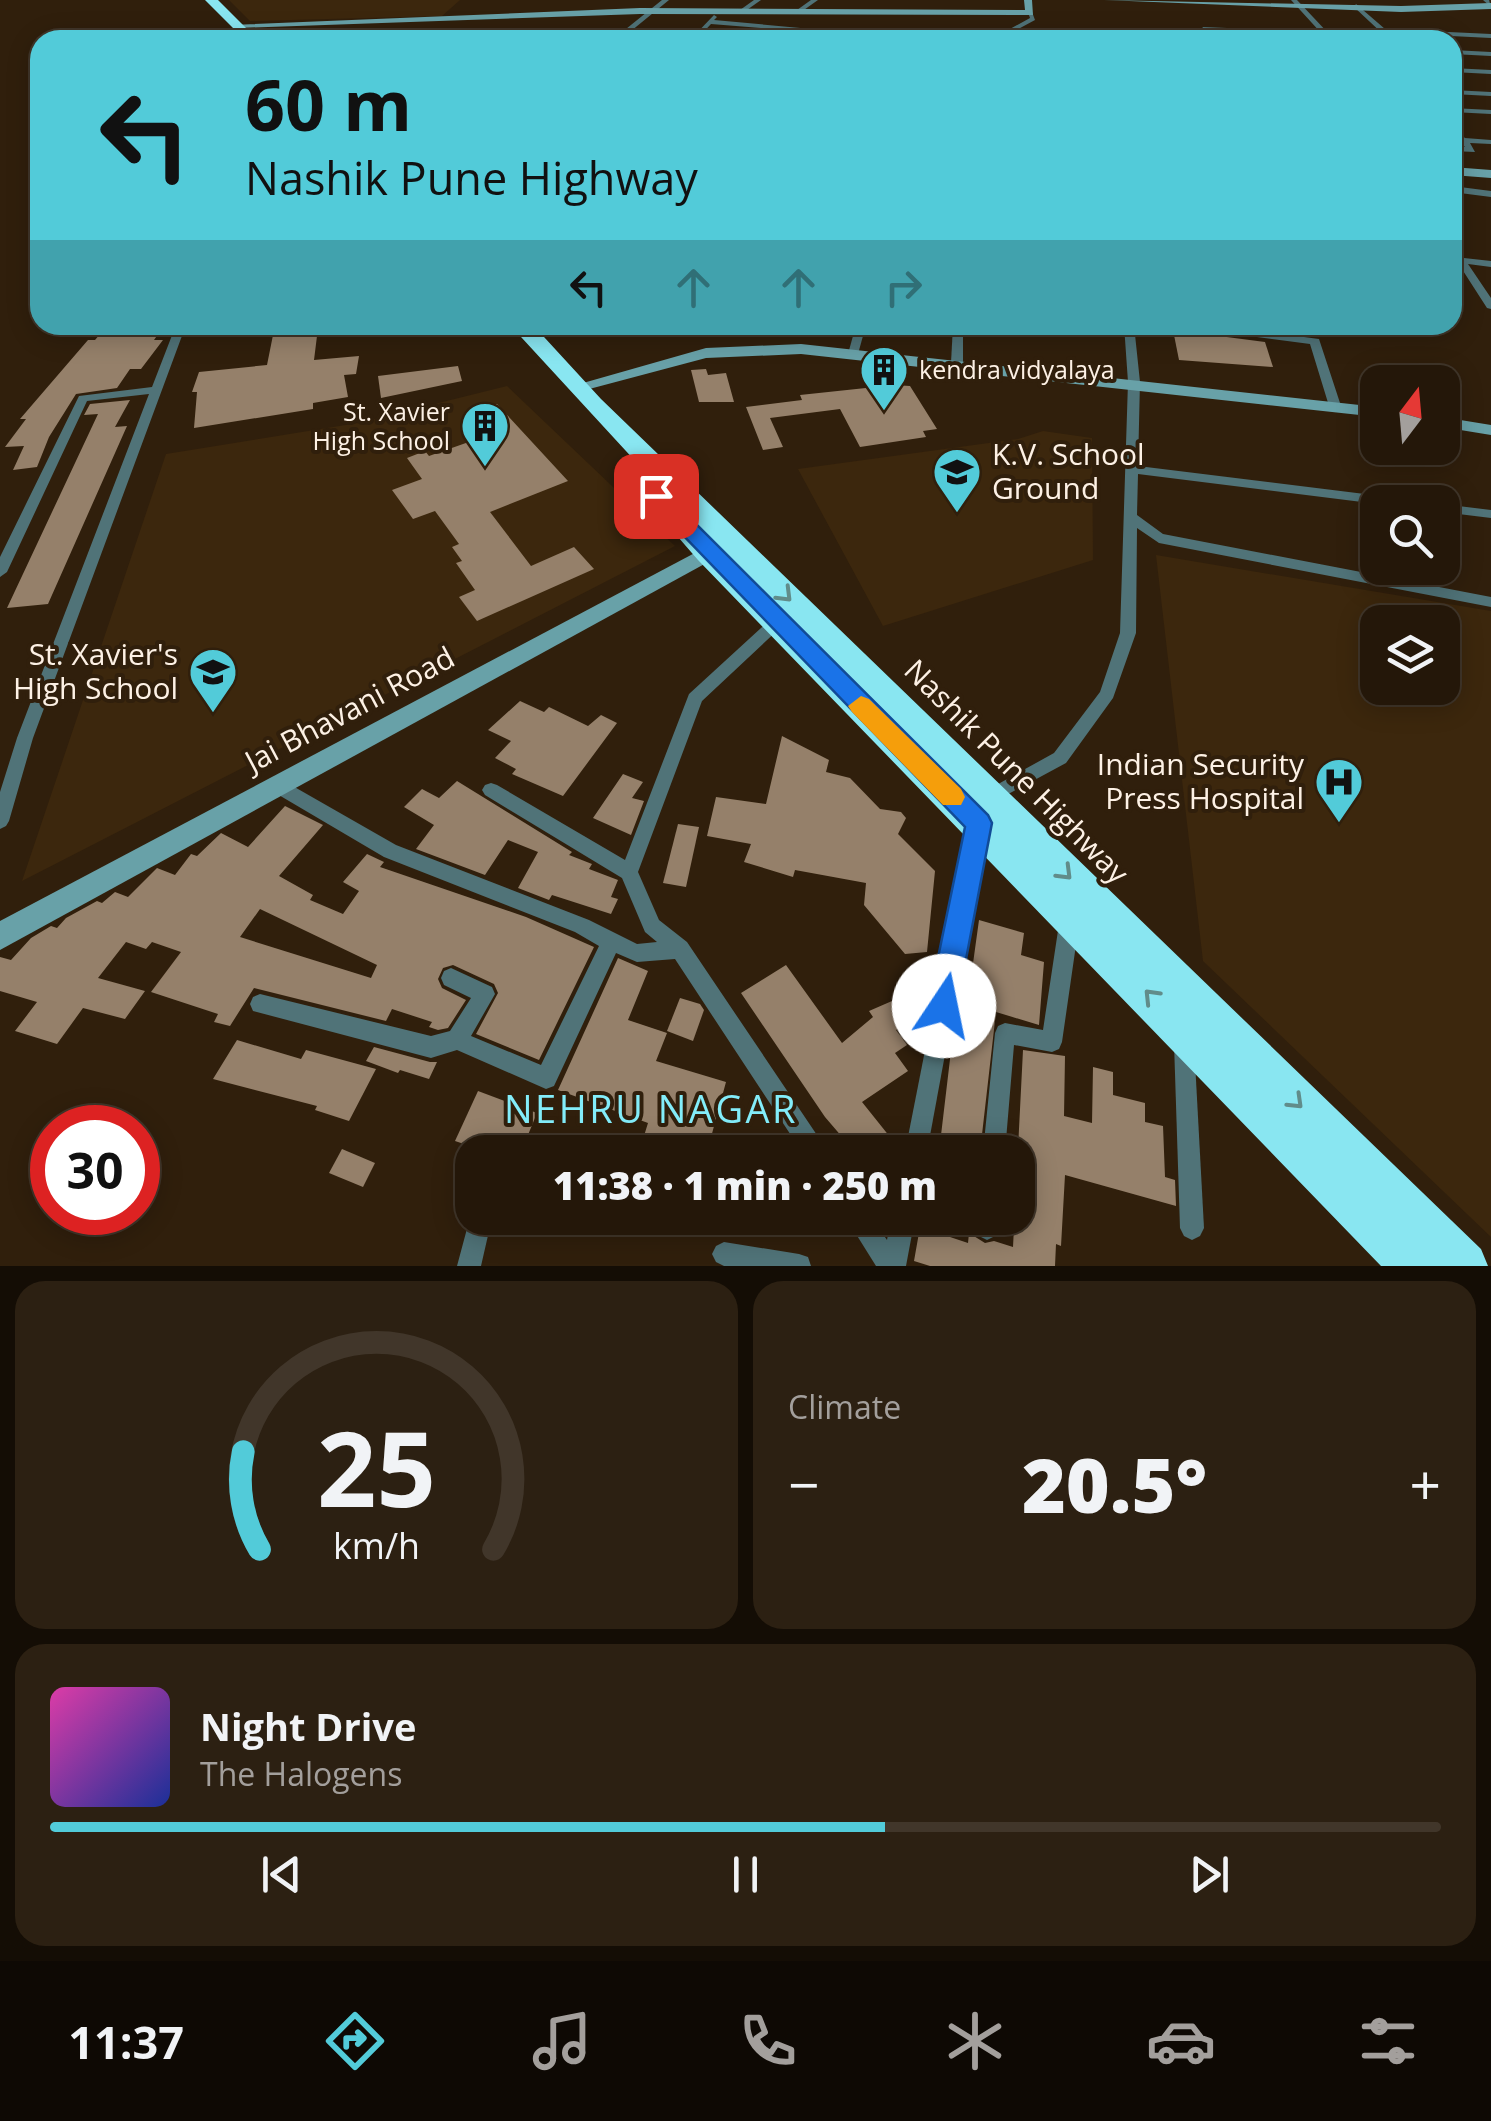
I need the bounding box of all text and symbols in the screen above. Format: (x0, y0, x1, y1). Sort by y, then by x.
text: 60 m (245, 56, 412, 152)
icon: left (80, 70, 210, 200)
text: Nashik Pune Highway (245, 147, 698, 208)
icon: left (561, 260, 616, 315)
icon: ahead (666, 260, 721, 315)
icon: ahead (771, 260, 826, 315)
icon: right (876, 260, 931, 315)
building icon: kendra vidyalaya (858, 344, 910, 412)
place label: kendra vidyalaya (919, 352, 1115, 386)
north arrow (1360, 365, 1460, 465)
map controls (1360, 365, 1460, 705)
place label: St. Xavier High School (312, 394, 450, 457)
building icon: St. Xavier High School (459, 400, 511, 468)
place label: K.V. School Ground (992, 433, 1145, 508)
school or university icon: K.V. School Ground (931, 446, 983, 514)
pin (614, 454, 699, 539)
icon: arrive (629, 469, 684, 524)
button: search (1360, 485, 1460, 585)
one-way arrow (773, 583, 791, 601)
button: layers (1360, 605, 1460, 705)
place label: St. Xavier's High School (13, 633, 178, 708)
street label: Jai Bhavani Road (235, 636, 461, 783)
school or university icon: St. Xavier's High School (187, 646, 239, 714)
street label: Nashik Pune Highway (896, 650, 1139, 893)
place label: Indian Security Press Hospital (1097, 743, 1305, 818)
hospital icon: Indian Security Press Hospital (1313, 756, 1365, 824)
one-way arrow (1053, 862, 1071, 880)
position arrow (892, 954, 996, 1058)
one-way arrow (1145, 989, 1163, 1007)
district label: NEHRU NAGAR (504, 1082, 798, 1134)
one-way arrow (1285, 1090, 1303, 1108)
speed limit sign: 30 (30, 1105, 160, 1235)
text: 11:38 · 1 min · 250 m (553, 1159, 937, 1211)
text: Climate (788, 1385, 901, 1428)
text: 25 (317, 1396, 436, 1537)
text: 20.5° (1022, 1433, 1207, 1535)
text: − (788, 1446, 819, 1521)
text: + (1410, 1446, 1441, 1521)
text: km/h (333, 1521, 420, 1569)
text: Night Drive (200, 1700, 416, 1752)
text: The Halogens (200, 1752, 402, 1795)
icon: previous (254, 1847, 309, 1902)
icon: pause (718, 1847, 773, 1902)
icon: next (1182, 1847, 1237, 1902)
icon: directions (320, 2006, 390, 2076)
icon: music (527, 2006, 597, 2076)
icon: phone (733, 2006, 803, 2076)
icon: climate (940, 2006, 1010, 2076)
icon: car (1146, 2006, 1216, 2076)
icon: filters (1353, 2006, 1423, 2076)
text: 11:37 (68, 2011, 184, 2072)

